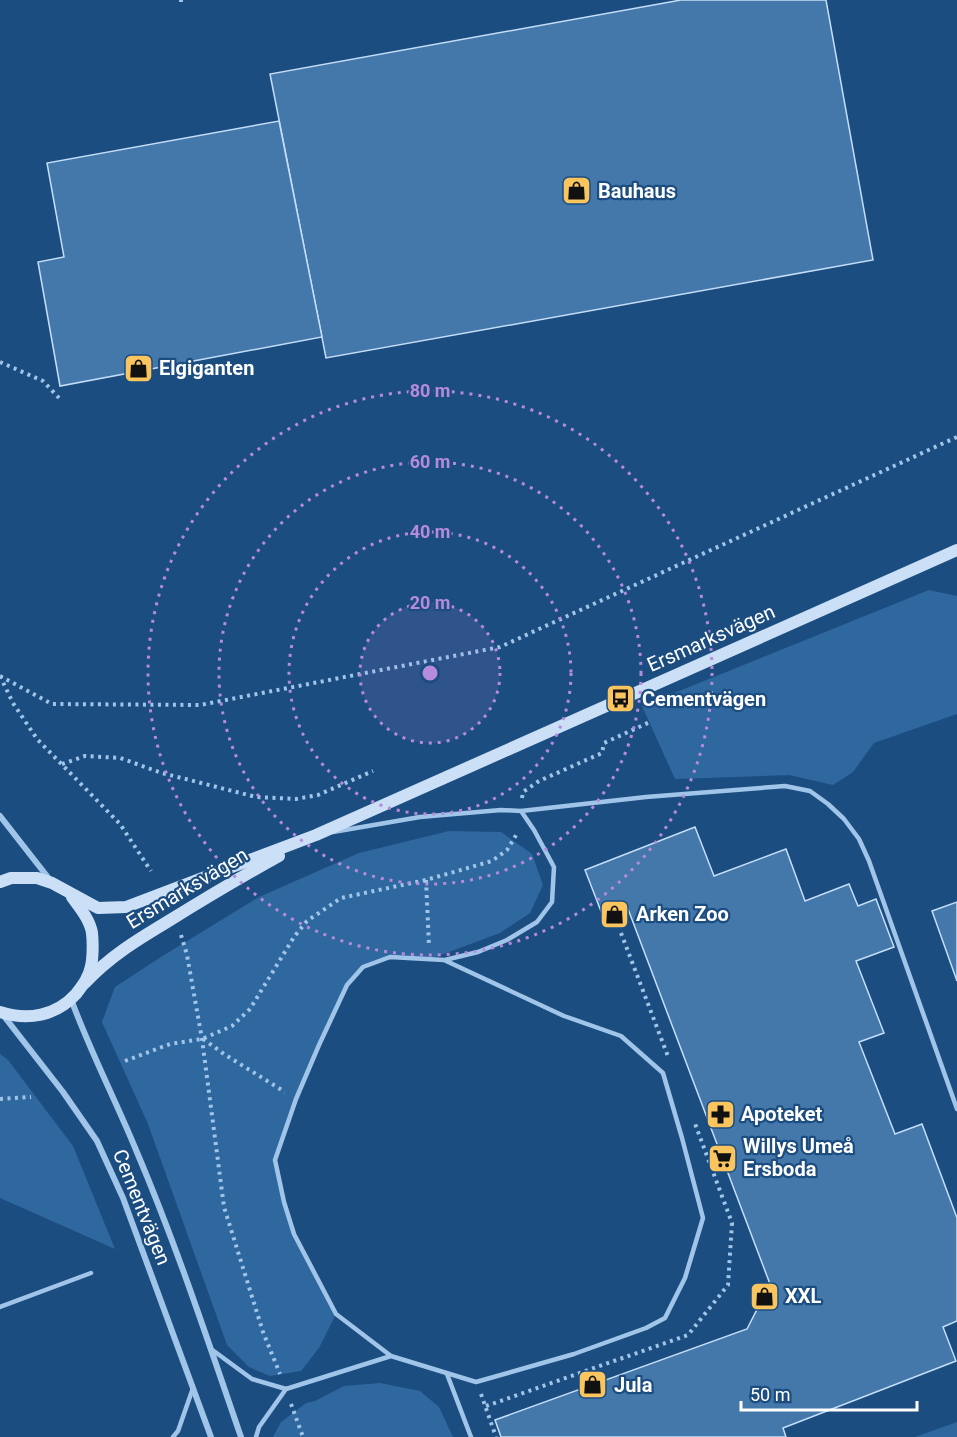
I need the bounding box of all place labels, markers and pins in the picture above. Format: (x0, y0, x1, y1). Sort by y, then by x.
shop icon: Bauhaus (561, 175, 593, 207)
place label: Bauhaus (598, 179, 676, 203)
shop icon: Elgiganten (122, 352, 154, 384)
place label: Elgiganten (159, 356, 254, 380)
centre of rings (420, 663, 440, 683)
bus stop icon: Cementvägen (605, 683, 637, 715)
place label: Cementvägen (642, 687, 766, 711)
shop icon: Arken Zoo (599, 898, 631, 930)
place label: Arken Zoo (636, 902, 729, 926)
pharmacy icon: Apoteket (704, 1098, 736, 1130)
place label: Apoteket (741, 1102, 823, 1126)
place label: Willys Umeå Ersboda (743, 1134, 854, 1181)
supermarket icon: Willys Umeå Ersboda (706, 1142, 738, 1174)
shop icon: XXL (748, 1280, 780, 1312)
place label: XXL (785, 1284, 821, 1308)
shop icon: Jula (577, 1369, 609, 1401)
place label: Jula (614, 1373, 653, 1397)

